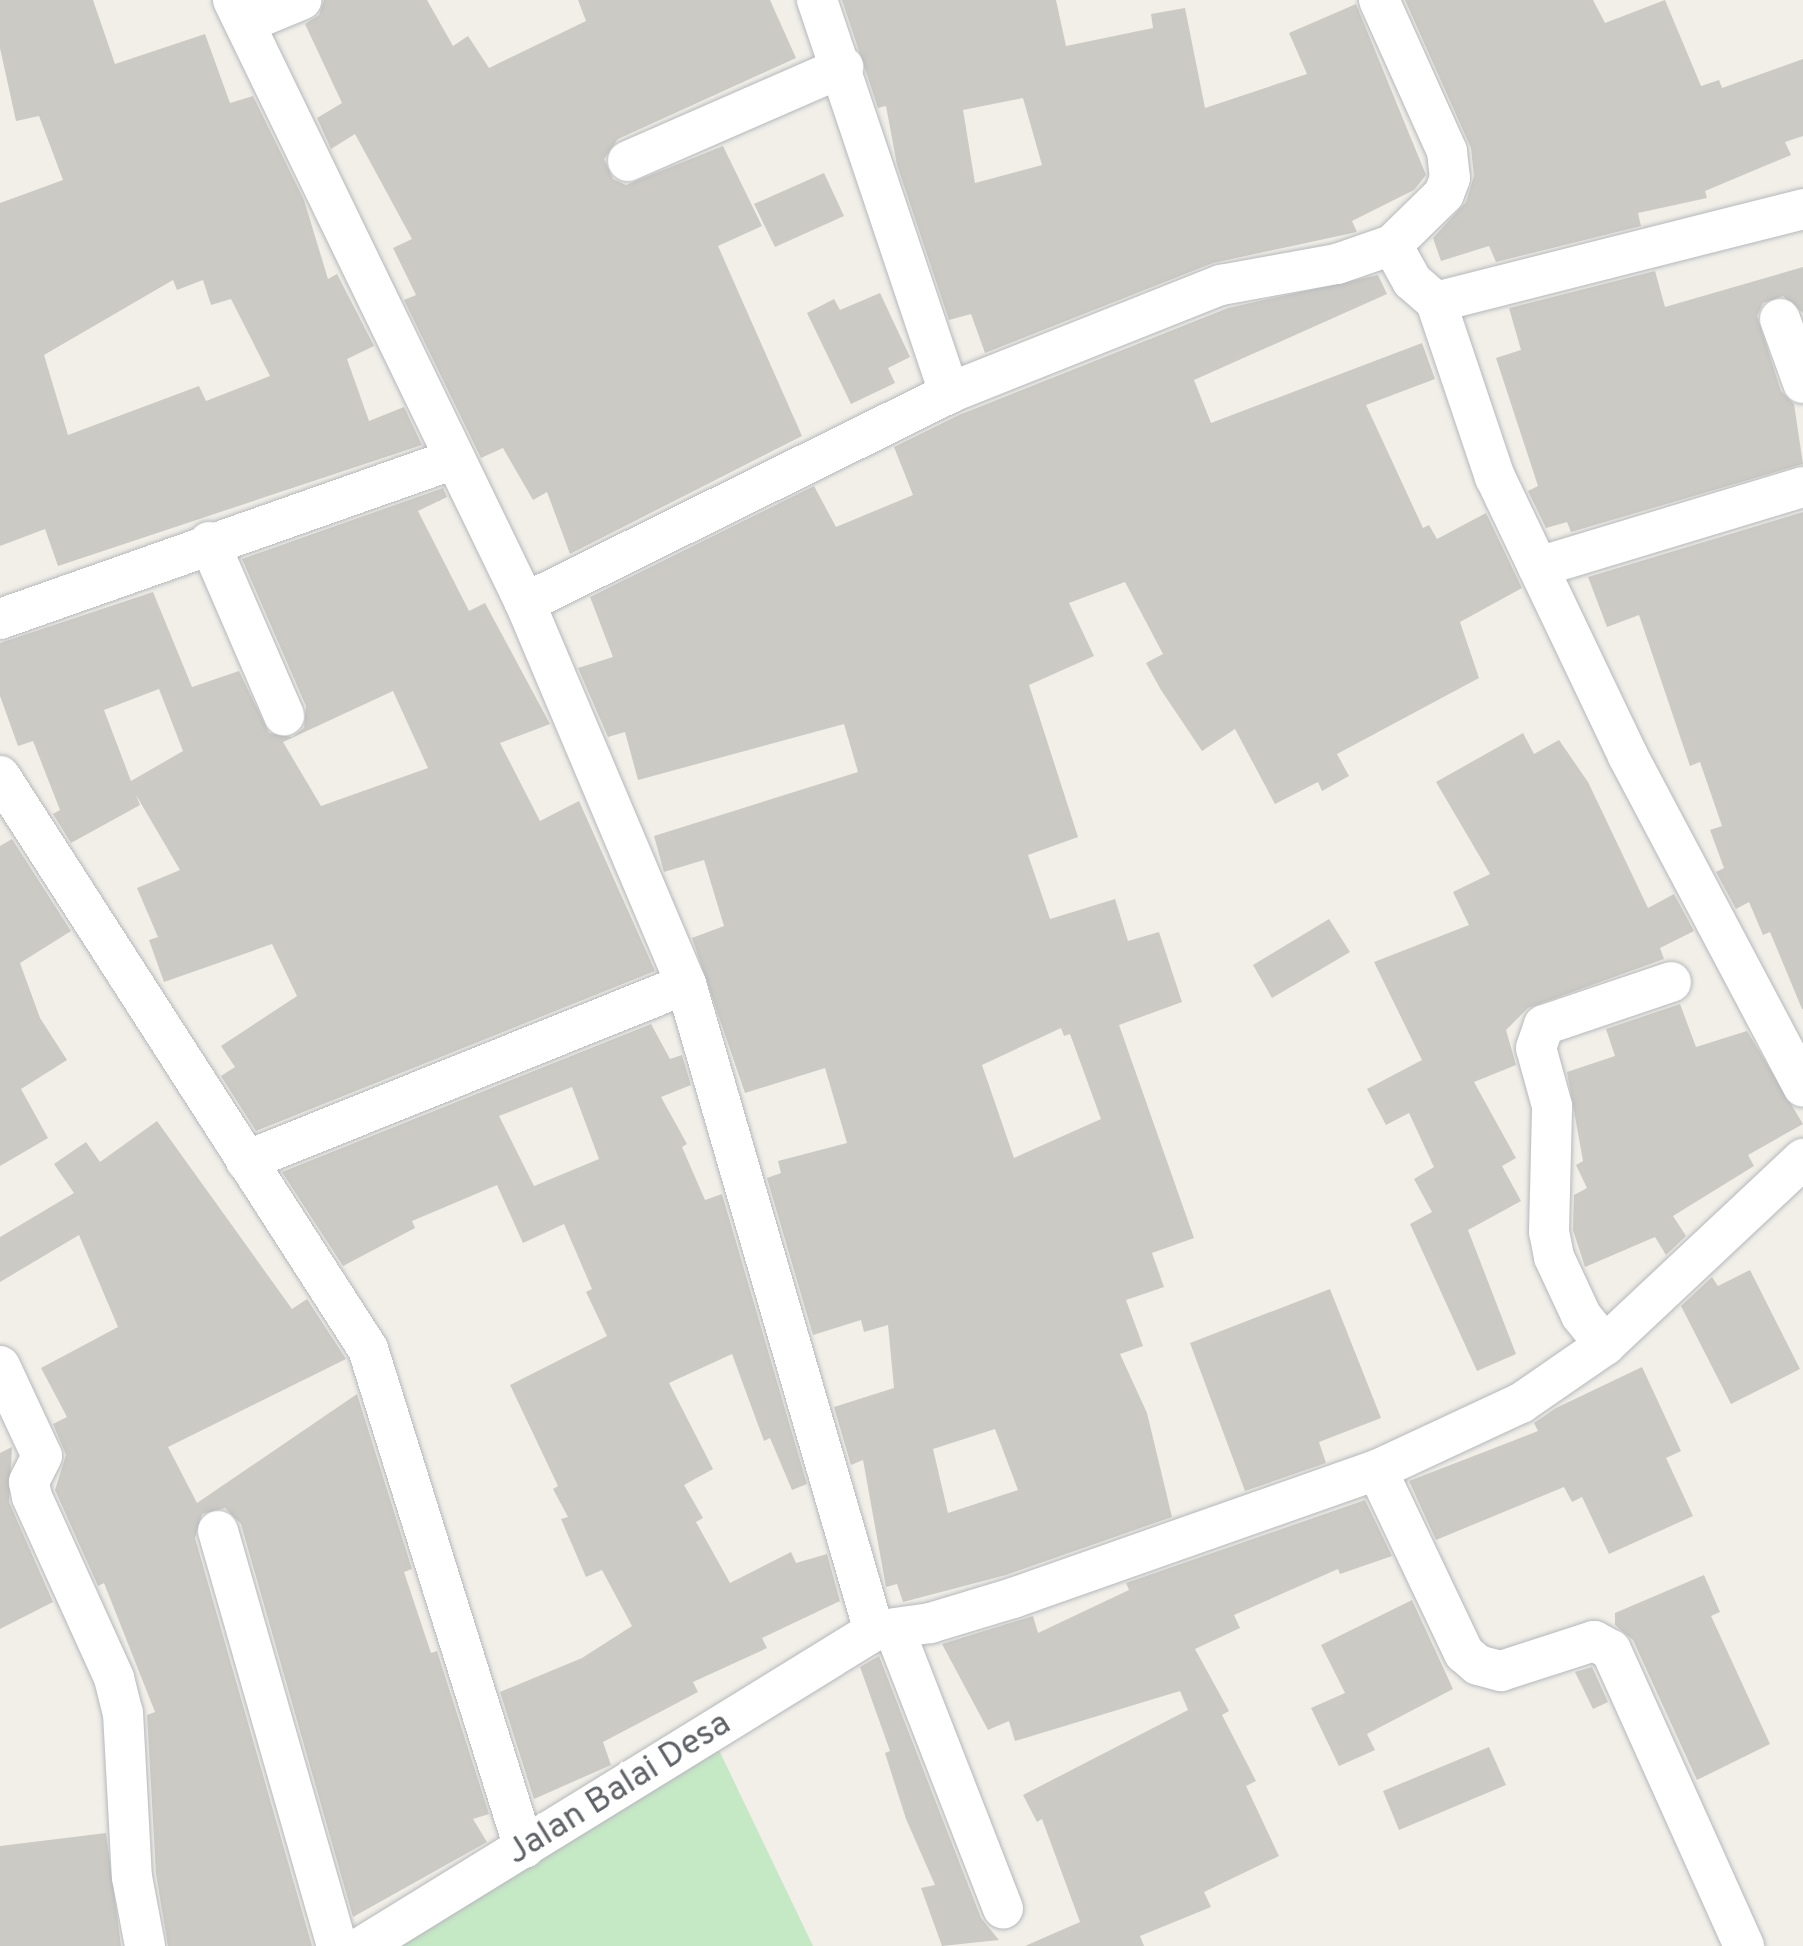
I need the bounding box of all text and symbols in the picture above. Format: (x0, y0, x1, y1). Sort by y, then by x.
street label: Jalan Balai Desa (499, 1703, 739, 1875)

